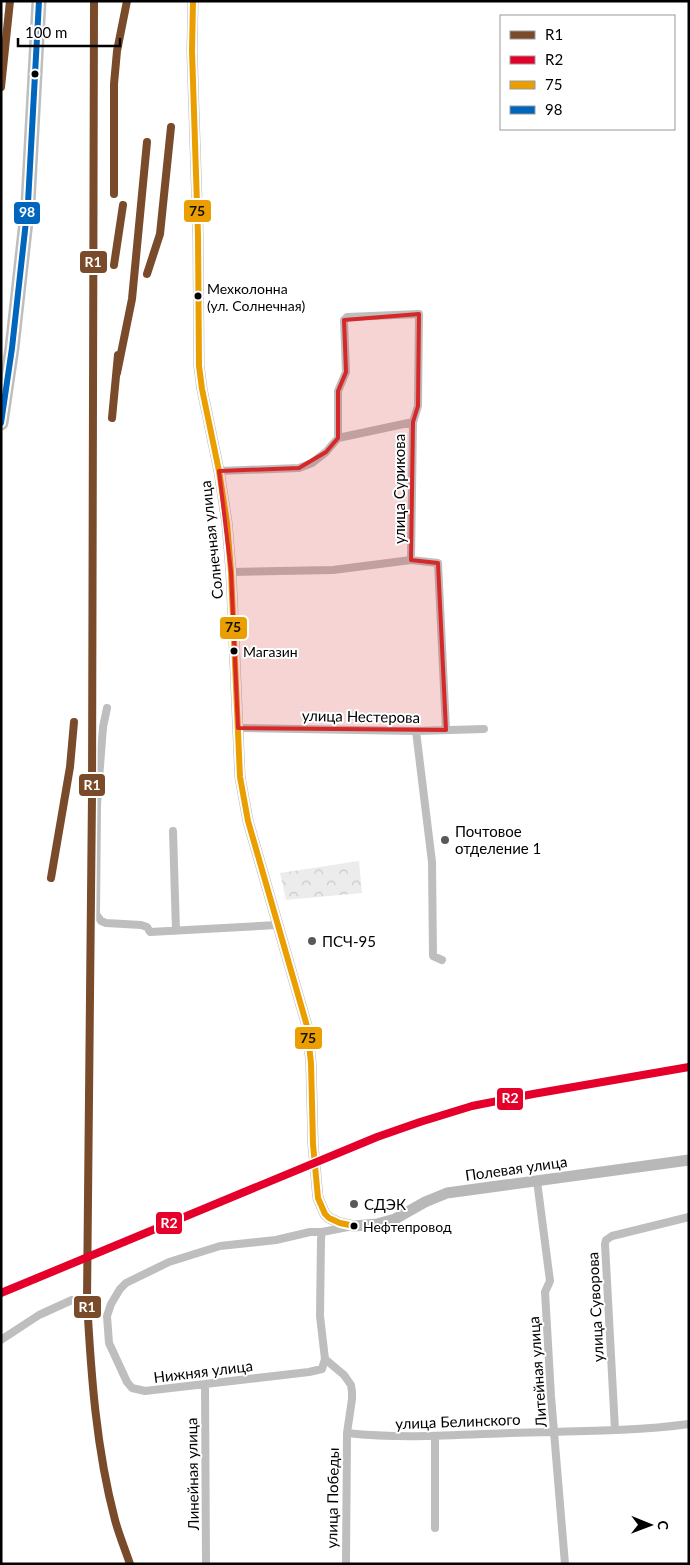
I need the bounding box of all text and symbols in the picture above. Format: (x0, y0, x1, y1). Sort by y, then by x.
scale bar (18, 15, 120, 47)
legend (500, 15, 675, 130)
text: 100 m (25, 23, 67, 41)
text: R1 (545, 25, 563, 43)
text: R2 (545, 50, 563, 68)
unlabelled marker (30, 69, 40, 79)
text: 75 (545, 75, 562, 93)
text: 98 (545, 100, 562, 118)
line badge: 75 (183, 199, 212, 223)
line badge: 98 (13, 201, 41, 225)
text: 75 (189, 202, 205, 219)
text: 98 (19, 203, 35, 220)
line badge: R1 (79, 250, 108, 274)
text: R1 (84, 253, 102, 270)
place label: Мехколонна (ул. Солнечная) (207, 280, 305, 314)
marker: Мехколонна (ул. Солнечная) (193, 291, 203, 301)
street label: улица Сурикова (390, 434, 408, 544)
street label: Солнечная улица (196, 480, 226, 600)
line badge: 75 (219, 616, 248, 640)
text: 75 (225, 618, 241, 635)
place label: Магазин (243, 643, 298, 660)
marker: Магазин (229, 646, 239, 656)
street label: улица Нестерова (302, 706, 420, 726)
line badge: R1 (78, 773, 106, 797)
text: R1 (83, 776, 101, 793)
place label: Почтовое отделение 1 (455, 822, 541, 857)
marker: Почтовое отделение 1 (439, 834, 451, 846)
place label: ПСЧ-95 (322, 932, 376, 950)
marker: ПСЧ-95 (306, 935, 318, 947)
line badge: 75 (294, 1026, 323, 1050)
text: 75 (300, 1029, 316, 1046)
line badge: R2 (496, 1087, 524, 1111)
text: R2 (501, 1089, 519, 1106)
street label: Полевая улица (464, 1152, 568, 1184)
place label: СДЭК (364, 1195, 406, 1213)
marker: СДЭК (348, 1198, 360, 1210)
line badge: R2 (155, 1211, 183, 1235)
text: R2 (160, 1214, 178, 1231)
place label: Нефтепровод (363, 1218, 452, 1235)
marker: Нефтепровод (349, 1221, 359, 1231)
street label: улица Суворова (583, 1252, 607, 1362)
line badge: R1 (73, 1295, 102, 1319)
text: R1 (78, 1298, 96, 1315)
street label: Литейная улица (524, 1316, 550, 1429)
street label: Нижняя улица (152, 1356, 254, 1386)
street label: улица Белинского (395, 1410, 521, 1432)
street label: Линейная улица (182, 1418, 202, 1531)
street label: улица Победы (322, 1447, 342, 1549)
north arrow (625, 1500, 675, 1550)
text: С (655, 1520, 672, 1531)

